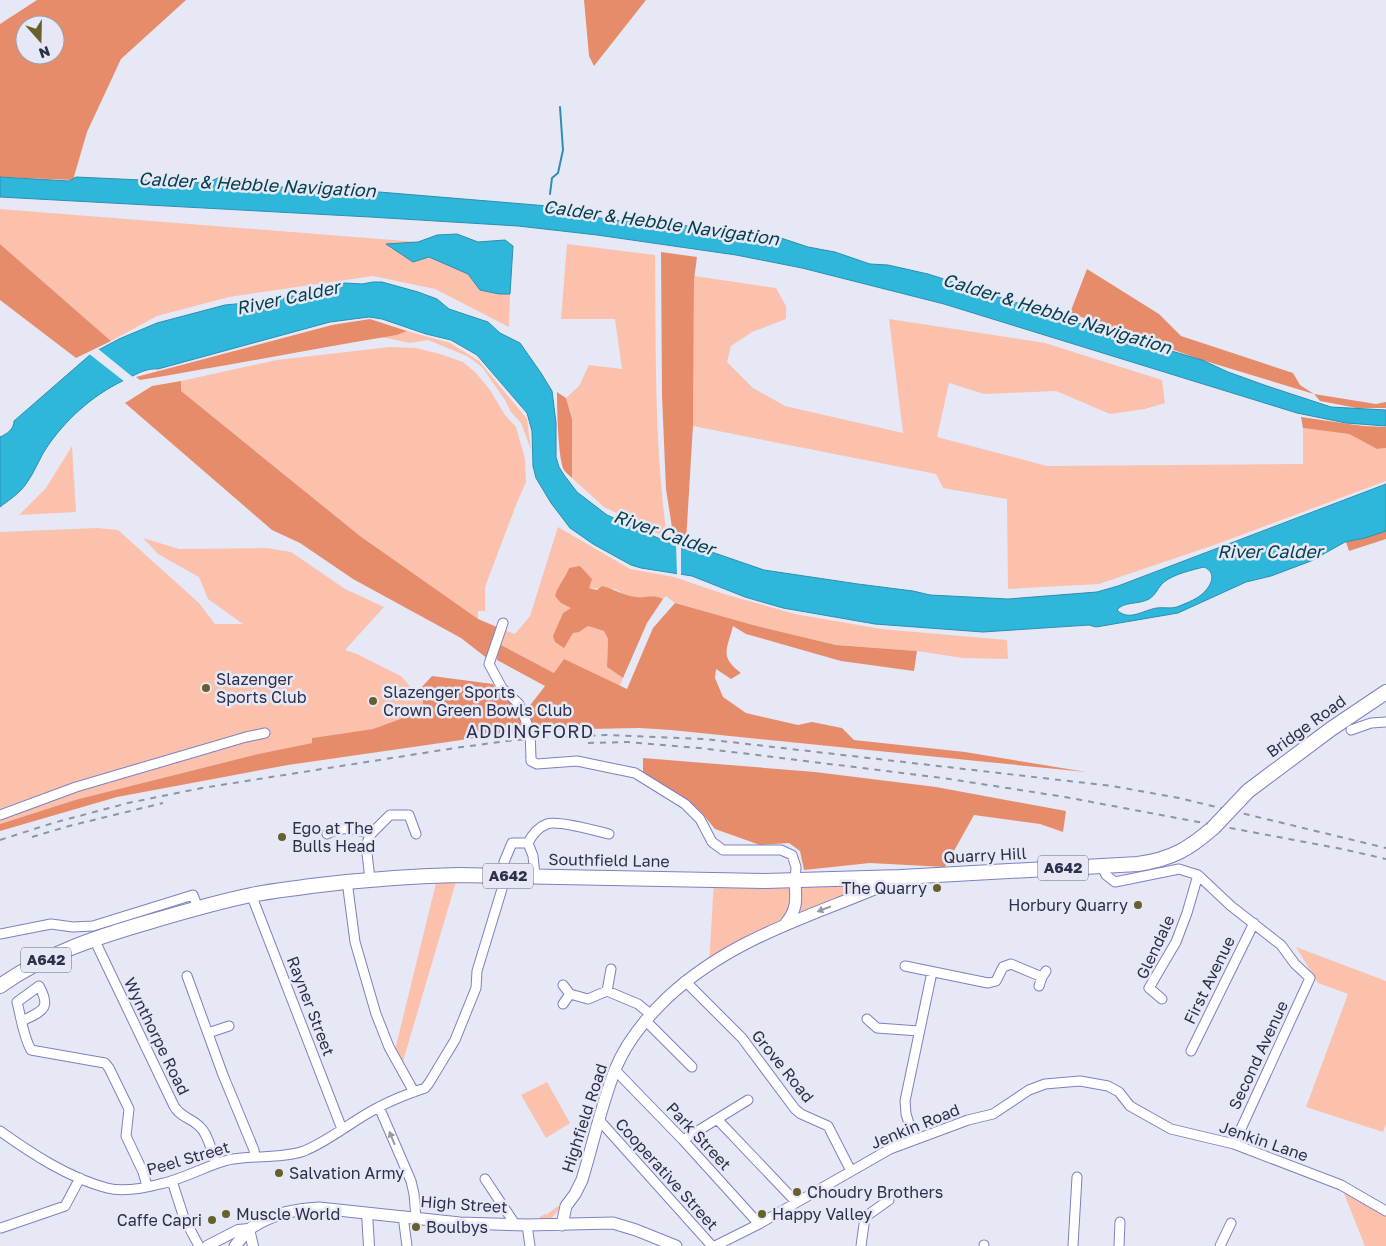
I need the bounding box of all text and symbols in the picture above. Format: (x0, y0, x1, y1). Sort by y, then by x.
north arrow (15, 15, 65, 65)
text: N (37, 43, 53, 62)
water label: Calder & Hebble Navigation (138, 167, 377, 201)
water label: Calder & Hebble Navigation (542, 195, 781, 250)
water label: Calder & Hebble Navigation (940, 268, 1175, 359)
water label: River Calder (234, 275, 344, 319)
water label: River Calder (611, 505, 720, 561)
water label: River Calder (1217, 540, 1326, 562)
place label: Slazenger Sports Club (216, 669, 307, 707)
marker: Slazenger Sports Club (200, 682, 212, 694)
place label: Slazenger Sports Crown Green Bowls Club (383, 682, 572, 720)
street label: Bridge Road (1262, 690, 1350, 762)
marker: Slazenger Sports Crown Green Bowls Club (367, 695, 379, 707)
district label: ADDINGFORD (466, 720, 594, 742)
place label: Ego at The Bulls Head (292, 818, 375, 856)
marker: Ego at The Bulls Head (276, 831, 288, 843)
street label: Quarry Hill (943, 843, 1027, 867)
street label: Southfield Lane (548, 849, 670, 871)
road number: A642 (1038, 856, 1088, 880)
road number: A642 (483, 864, 533, 888)
place label: The Quarry (841, 878, 927, 898)
marker: The Quarry (931, 882, 943, 894)
place label: Horbury Quarry (1008, 895, 1128, 915)
marker: Horbury Quarry (1132, 899, 1144, 911)
one-way arrow (816, 905, 831, 913)
street label: Glendale (1131, 912, 1179, 982)
street label: First Avenue (1179, 933, 1239, 1027)
road number: A642 (21, 948, 71, 972)
street label: Rayner Street (283, 953, 339, 1059)
street label: Wynthorpe Road (120, 974, 194, 1098)
street label: Second Avenue (1224, 997, 1292, 1113)
street label: Grove Road (748, 1026, 818, 1106)
street label: Highfield Road (557, 1061, 611, 1175)
street label: Park Street (662, 1098, 736, 1174)
street label: Jenkin Road (868, 1099, 962, 1153)
street label: Cooperative Street (611, 1114, 723, 1234)
street label: Jenkin Lane (1217, 1116, 1311, 1166)
one-way arrow (388, 1130, 396, 1145)
street label: Peel Street (144, 1137, 232, 1179)
place label: Salvation Army (289, 1163, 404, 1183)
marker: Salvation Army (273, 1167, 285, 1179)
place label: Choudry Brothers (807, 1182, 943, 1202)
marker: Choudry Brothers (791, 1186, 803, 1198)
street label: High Street (420, 1191, 508, 1217)
place label: Muscle World (236, 1204, 340, 1224)
place label: Happy Valley (772, 1204, 872, 1224)
marker: Muscle World (220, 1208, 232, 1220)
marker: Happy Valley (756, 1208, 768, 1220)
place label: Caffe Capri (117, 1210, 202, 1230)
marker: Caffe Capri (206, 1214, 218, 1226)
place label: Boulbys (426, 1217, 488, 1237)
marker: Boulbys (410, 1221, 422, 1233)

